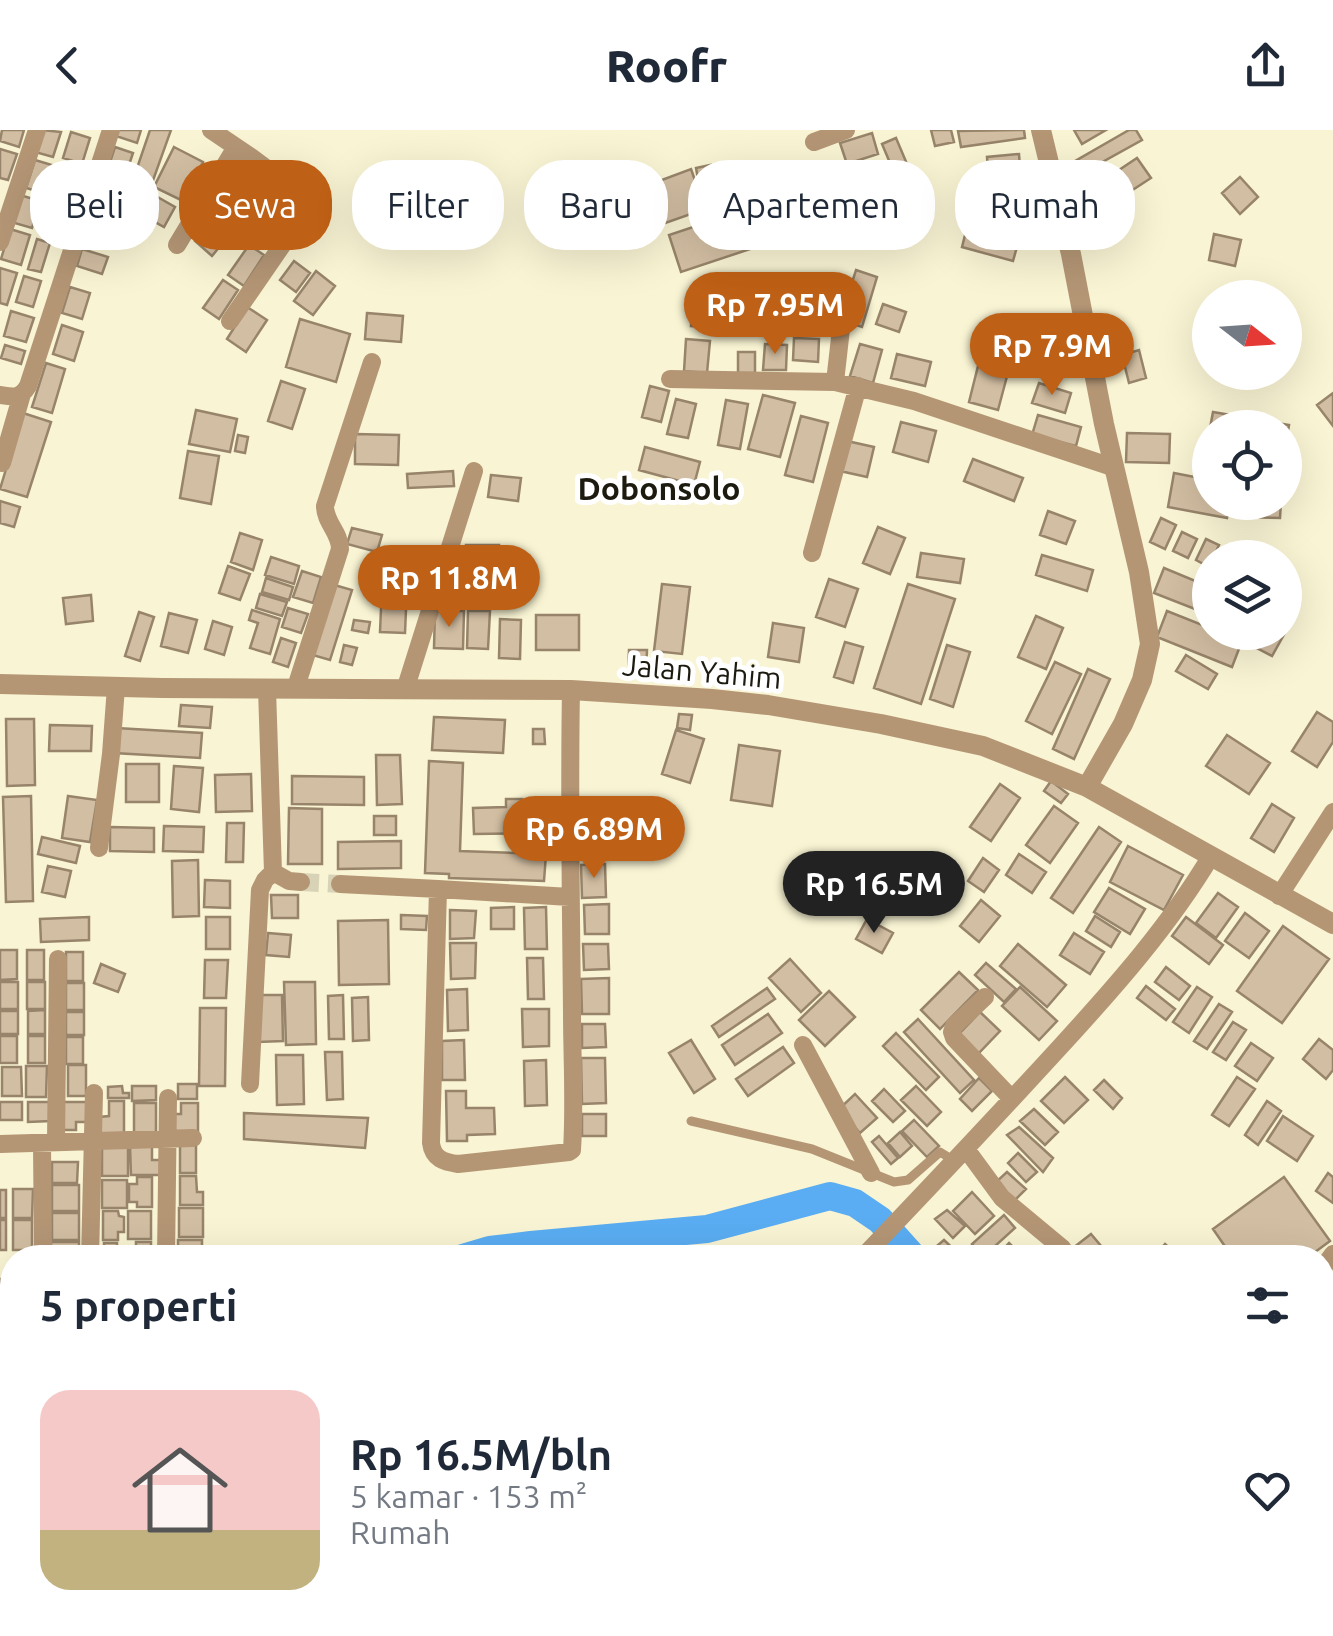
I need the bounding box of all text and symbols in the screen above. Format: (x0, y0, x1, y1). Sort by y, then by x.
icon: back (40, 38, 95, 93)
icon: share (1238, 38, 1293, 93)
text: Roofr (606, 40, 727, 91)
chip: Beli (30, 160, 159, 250)
chip: Sewa (179, 160, 332, 250)
chip: Filter (352, 160, 504, 250)
chip: Baru (524, 160, 668, 250)
chip: Apartemen (688, 160, 935, 250)
chip: Rumah (955, 160, 1135, 250)
pin: Rp 7.95M (672, 272, 878, 357)
north arrow (1192, 280, 1302, 390)
map controls (1192, 280, 1302, 650)
text: Rp 7.95M (706, 286, 844, 322)
pin: Rp 7.9M (960, 313, 1144, 398)
text: Rp 7.9M (992, 327, 1112, 363)
button: locate (1192, 410, 1302, 520)
district label: Dobonsolo (577, 470, 741, 506)
button: layers (1192, 540, 1302, 650)
pin: Rp 11.8M (346, 545, 552, 630)
text: Rp 11.8M (380, 559, 518, 595)
street label: Jalan Yahim (621, 647, 783, 695)
pin: Rp 6.89M (491, 796, 697, 881)
text: Rp 6.89M (525, 810, 663, 846)
pin: Rp 16.5M (771, 851, 977, 936)
text: Rp 16.5M (805, 865, 943, 901)
icon: filters (1240, 1278, 1295, 1333)
text: 5 properti (40, 1282, 237, 1329)
icon: home (120, 1430, 240, 1550)
text: Rp 16.5M/bln (350, 1431, 612, 1478)
icon: heart (1240, 1463, 1295, 1518)
text: 5 kamar · 153 m² (350, 1478, 587, 1514)
text: Rumah (350, 1514, 451, 1550)

